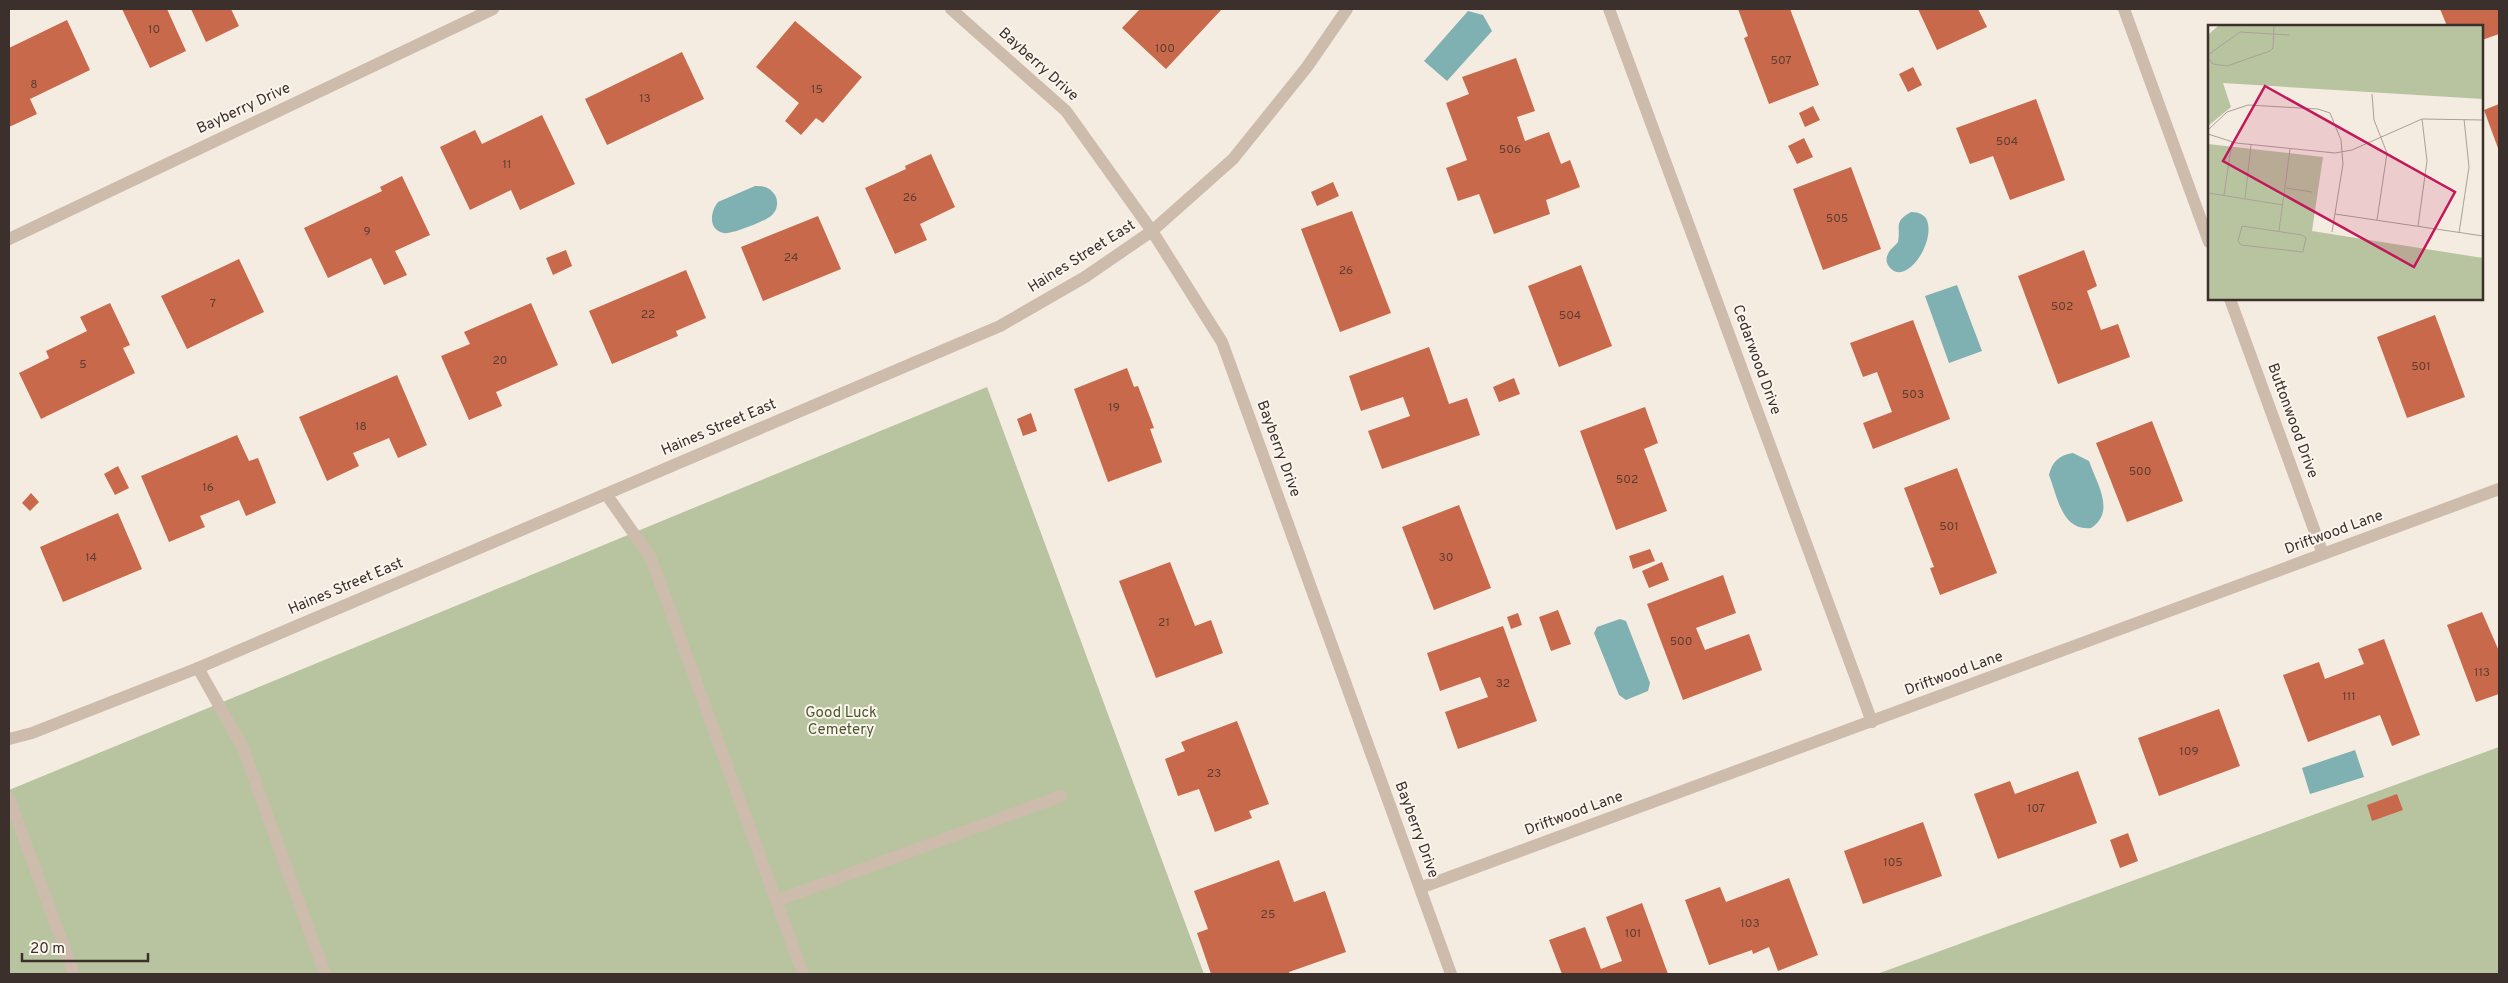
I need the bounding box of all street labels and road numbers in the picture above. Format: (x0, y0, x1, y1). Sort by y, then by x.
street label: Bayberry Drive (994, 24, 1082, 106)
street label: Bayberry Drive (194, 79, 294, 139)
street label: Haines Street East (1025, 216, 1139, 298)
street label: Cedarwood Drive (1727, 302, 1785, 418)
street label: Buttonwood Drive (2262, 361, 2322, 481)
street label: Haines Street East (659, 395, 779, 461)
street label: Bayberry Drive (1252, 398, 1304, 500)
street label: Driftwood Lane (2282, 506, 2386, 560)
street label: Haines Street East (286, 554, 406, 620)
street label: Driftwood Lane (1902, 647, 2006, 701)
street label: Bayberry Drive (1390, 779, 1442, 881)
street label: Driftwood Lane (1522, 787, 1626, 841)

